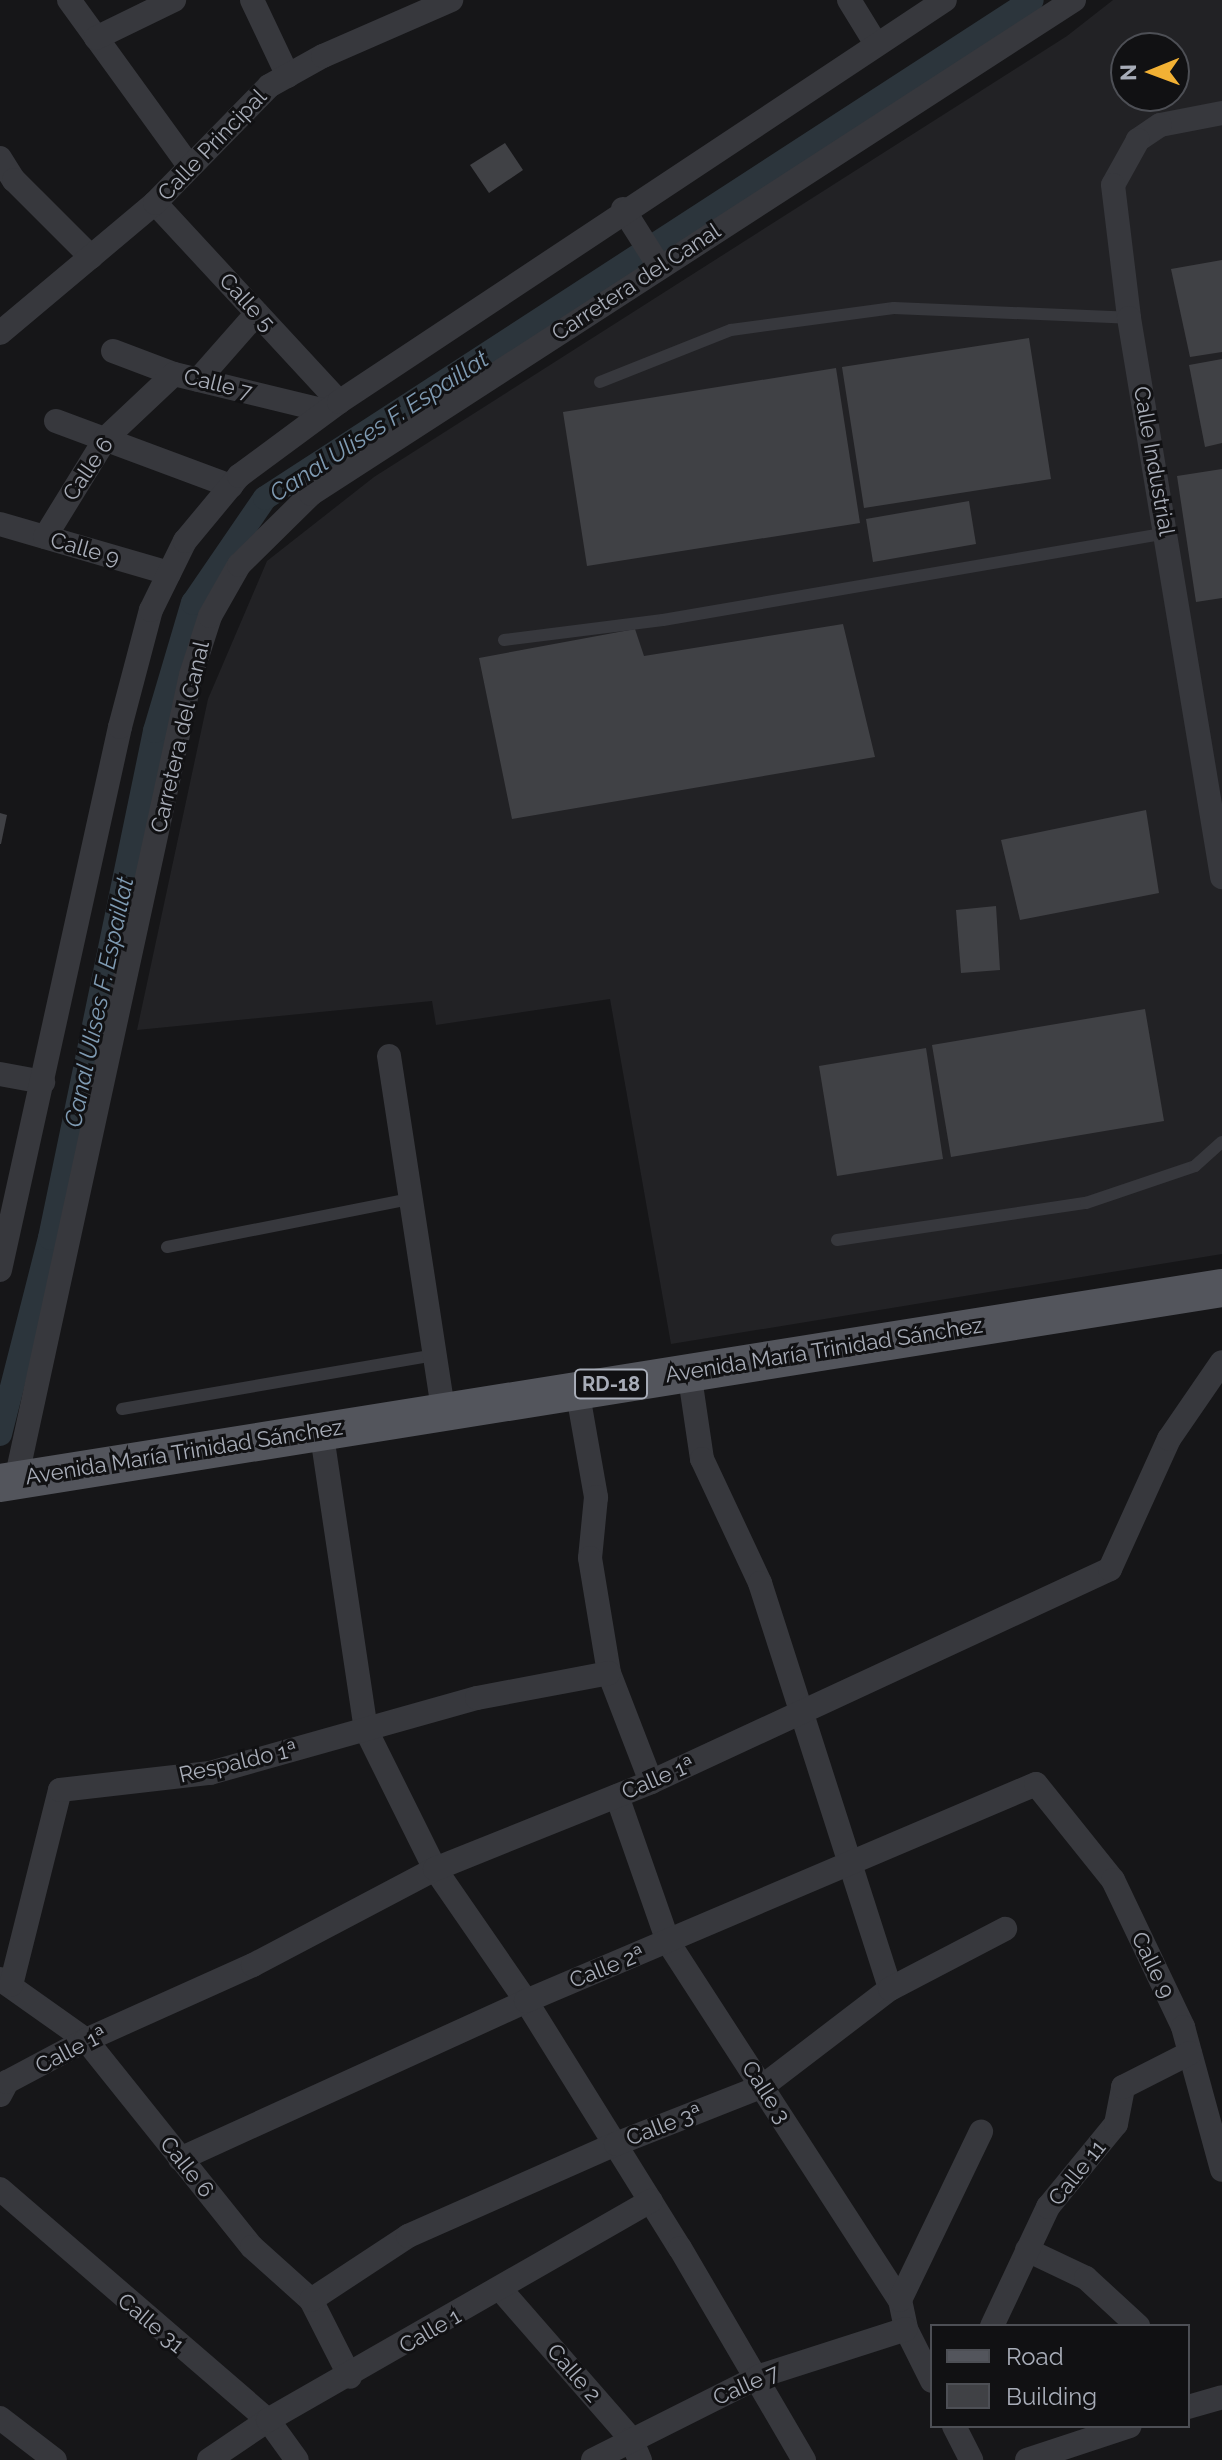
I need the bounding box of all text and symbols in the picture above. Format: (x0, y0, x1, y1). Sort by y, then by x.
north arrow (1110, 32, 1190, 112)
text: N (1115, 64, 1141, 81)
street label: Calle Principal (152, 84, 272, 206)
street label: Carretera del Canal (546, 217, 726, 347)
street label: Calle 5 (214, 268, 280, 336)
water label: Canal Ulises F. Espaillat (264, 344, 494, 508)
street label: Calle 7 (181, 363, 255, 405)
street label: Calle Industrial (1128, 384, 1180, 538)
street label: Calle 6 (57, 432, 119, 506)
street label: Calle 9 (47, 527, 123, 571)
street label: Carretera del Canal (145, 638, 215, 836)
water label: Canal Ulises F. Espaillat (58, 874, 140, 1130)
street label: Avenida María Trinidad Sánchez (663, 1312, 985, 1388)
road number: RD-18 (573, 1368, 649, 1400)
street label: Avenida María Trinidad Sánchez (23, 1414, 345, 1490)
street label: Respaldo 1ª (176, 1736, 300, 1788)
street label: Calle 1ª (618, 1751, 698, 1805)
street label: Calle 9 (1126, 1928, 1180, 2002)
street label: Calle 2ª (566, 1940, 648, 1994)
street label: Calle 1ª (31, 2021, 111, 2079)
street label: Calle 3 (736, 2056, 796, 2128)
street label: Calle 3ª (622, 2099, 706, 2151)
street label: Calle 6 (154, 2131, 220, 2203)
street label: Calle 11 (1043, 2135, 1111, 2211)
street label: Calle 31 (112, 2288, 190, 2358)
street label: Calle 1 (394, 2303, 466, 2359)
legend (930, 2324, 1190, 2428)
street label: Calle 2 (541, 2338, 607, 2408)
text: Road (1006, 2342, 1064, 2371)
street label: Calle 7 (709, 2359, 783, 2411)
text: Building (1006, 2382, 1097, 2411)

